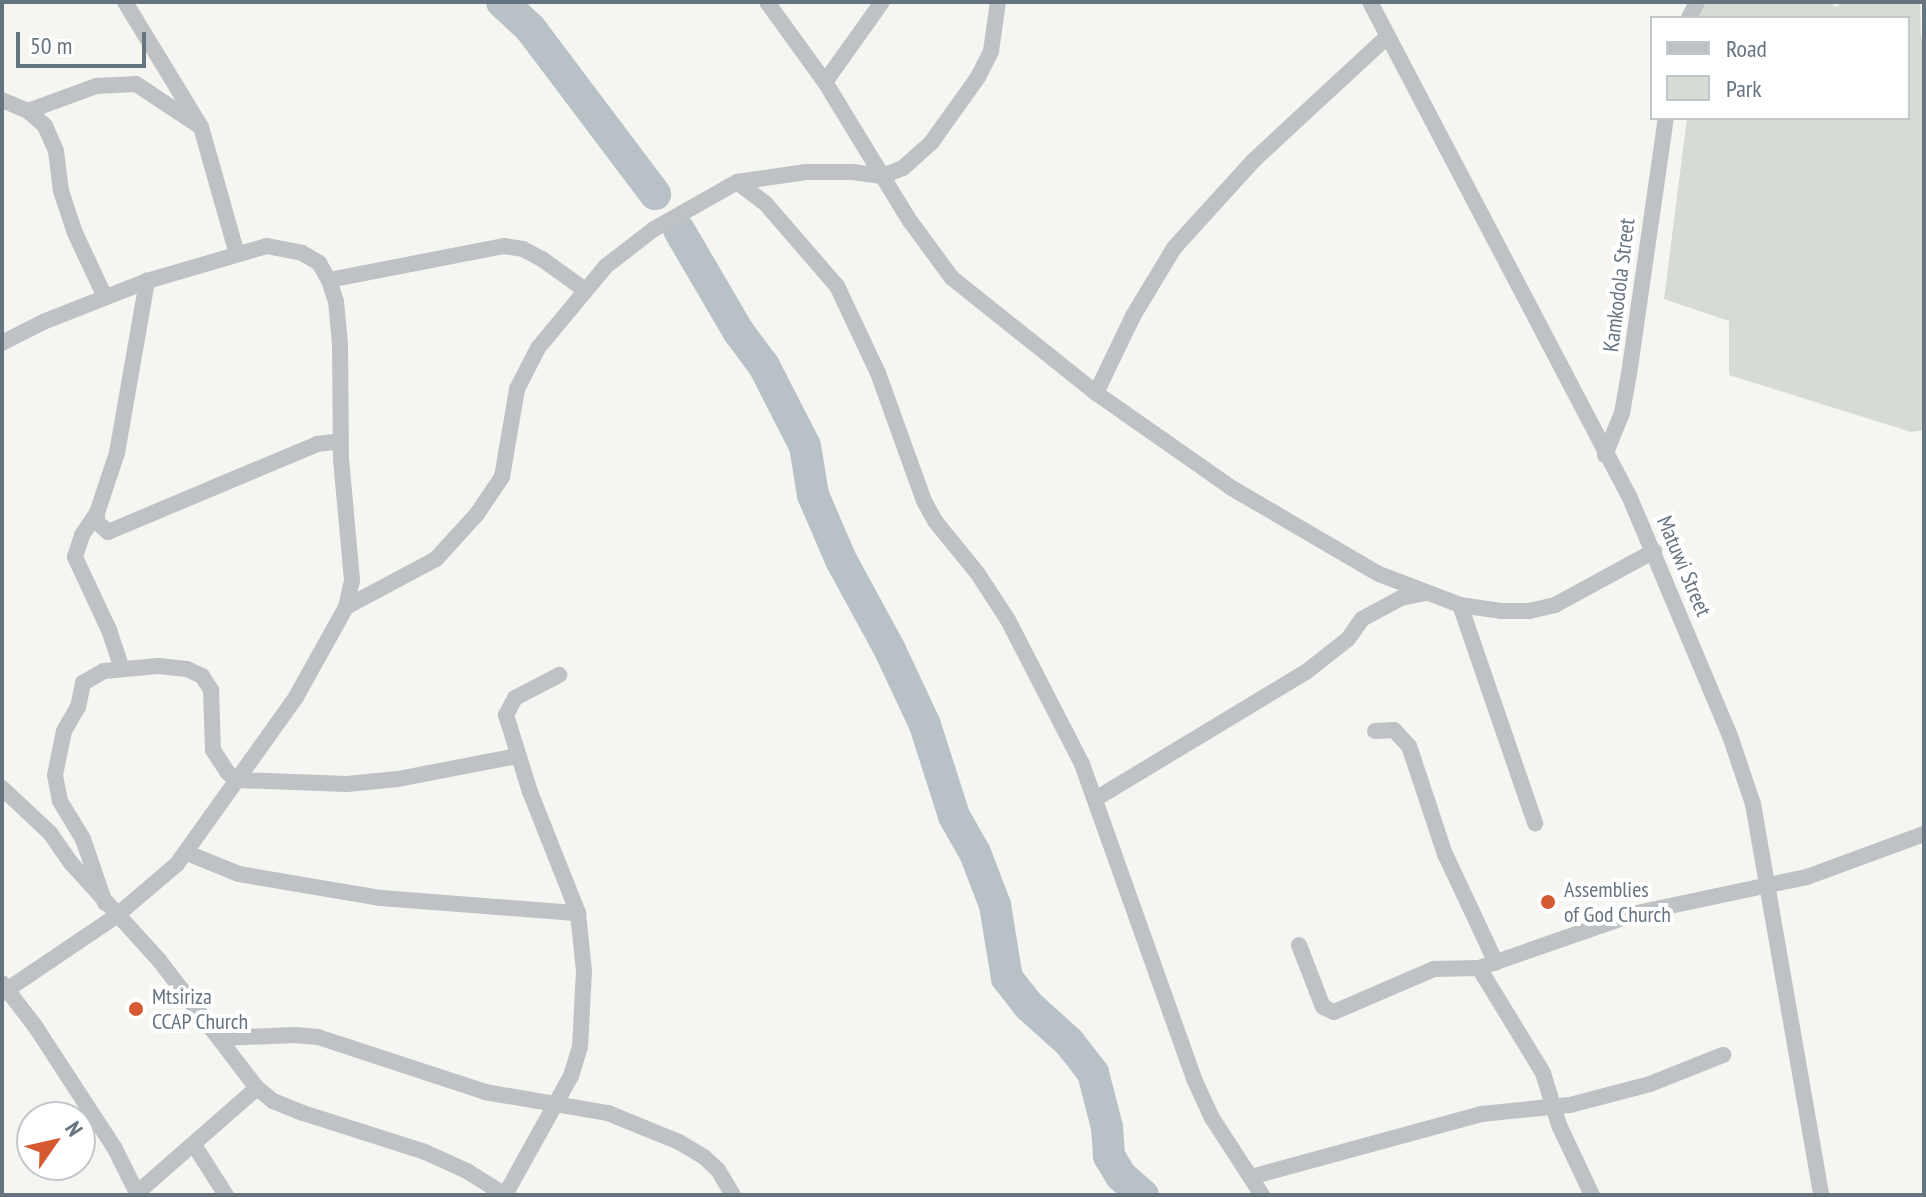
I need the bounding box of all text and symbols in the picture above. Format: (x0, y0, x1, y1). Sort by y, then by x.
scale bar (20, 16, 150, 66)
legend (1650, 16, 1910, 120)
text: 50 m (30, 30, 72, 61)
text: Road (1726, 33, 1767, 64)
text: Park (1726, 73, 1762, 104)
street label: Kamkodola Street (1598, 217, 1640, 353)
street label: Matuwi Street (1651, 512, 1717, 620)
place label: Assemblies of God Church (1564, 876, 1671, 928)
marker: Assemblies of God Church (1539, 893, 1557, 911)
place label: Mtsiriza CCAP Church (152, 983, 249, 1034)
marker: Mtsiriza CCAP Church (127, 1000, 145, 1018)
north arrow (16, 1101, 96, 1181)
text: N (59, 1116, 89, 1141)

